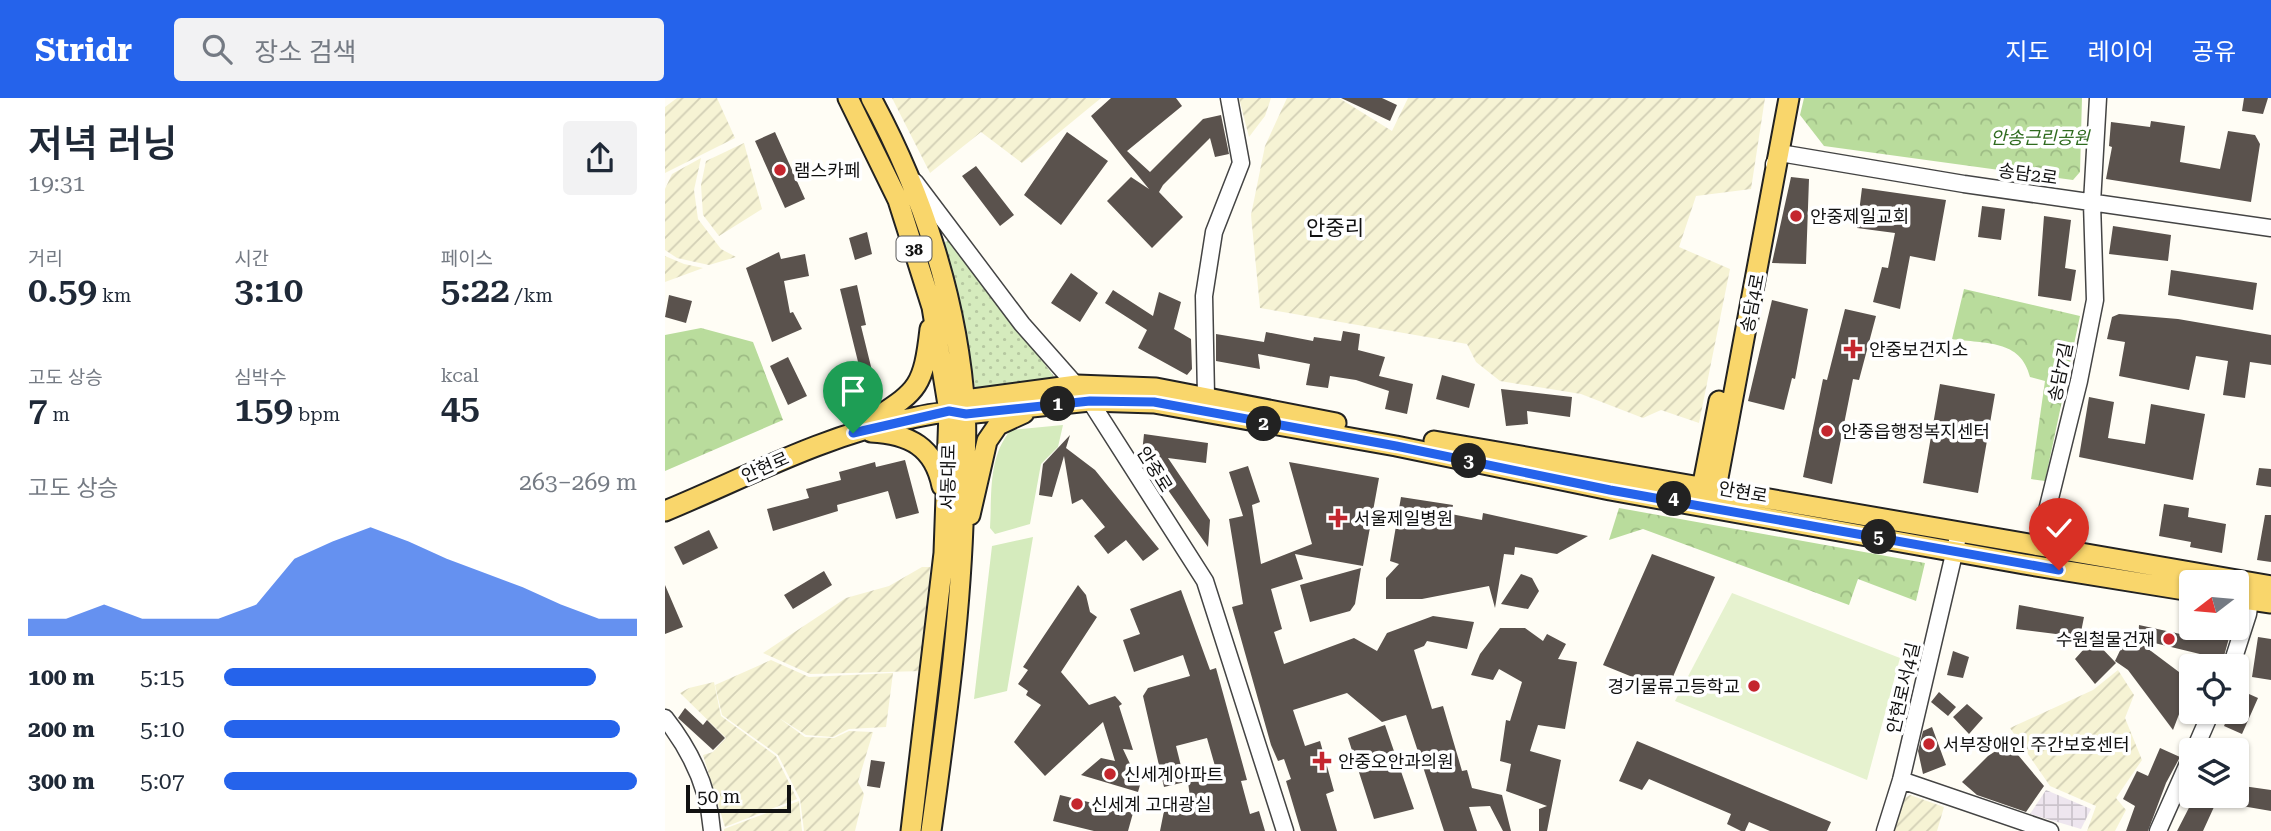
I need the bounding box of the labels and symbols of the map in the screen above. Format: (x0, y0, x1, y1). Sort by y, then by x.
park label: 안송근린공원 (1990, 127, 2091, 148)
street label: 송담2로 (1997, 159, 2059, 189)
place label: 램스카페 (794, 160, 860, 181)
marker: 램스카페 (772, 162, 788, 178)
place label: 안중제일교회 (1810, 206, 1909, 227)
marker: 안중제일교회 (1788, 208, 1804, 224)
district label: 안중리 (1306, 216, 1364, 240)
road number: 38 (897, 237, 931, 262)
street label: 송담4로 (1736, 272, 1768, 334)
marker: 안중보건지소 (1843, 339, 1863, 359)
place label: 안중보건지소 (1869, 339, 1968, 360)
street label: 송담7길 (2044, 341, 2076, 403)
pin (823, 361, 883, 433)
pin: 1 (1041, 386, 1075, 422)
pin: 2 (1247, 406, 1281, 442)
place label: 안중읍행정복지센터 (1841, 421, 1990, 442)
marker: 안중읍행정복지센터 (1819, 423, 1835, 439)
street label: 안중로 (1133, 442, 1177, 496)
street label: 서동대로 (937, 444, 959, 510)
pin: 3 (1451, 444, 1487, 478)
street label: 안현로 (738, 447, 792, 487)
street label: 안현로 (1717, 477, 1769, 507)
pin: 4 (1657, 482, 1691, 516)
pin (2029, 498, 2089, 570)
marker: 서울제일병원 (1328, 508, 1348, 528)
place label: 서울제일병원 (1354, 508, 1453, 529)
pin: 5 (1861, 520, 1897, 555)
north arrow (2179, 570, 2249, 640)
place label: 수원철물건재 (2056, 629, 2155, 650)
marker: 수원철물건재 (2161, 631, 2177, 647)
street label: 안현로서4길 (1882, 640, 1924, 736)
place label: 경기물류고등학교 (1608, 676, 1740, 697)
marker: 경기물류고등학교 (1746, 678, 1762, 694)
place label: 서부장애인 주간보호센터 (1943, 734, 2130, 755)
marker: 서부장애인 주간보호센터 (1921, 736, 1937, 752)
marker: 안중오안과의원 (1312, 751, 1332, 771)
place label: 안중오안과의원 (1338, 751, 1454, 772)
place label: 신세계아파트 (1124, 764, 1223, 785)
marker: 신세계아파트 (1102, 766, 1118, 782)
scale bar (686, 782, 791, 814)
place label: 신세계 고대광실 (1091, 794, 1211, 815)
marker: 신세계 고대광실 (1069, 796, 1085, 812)

